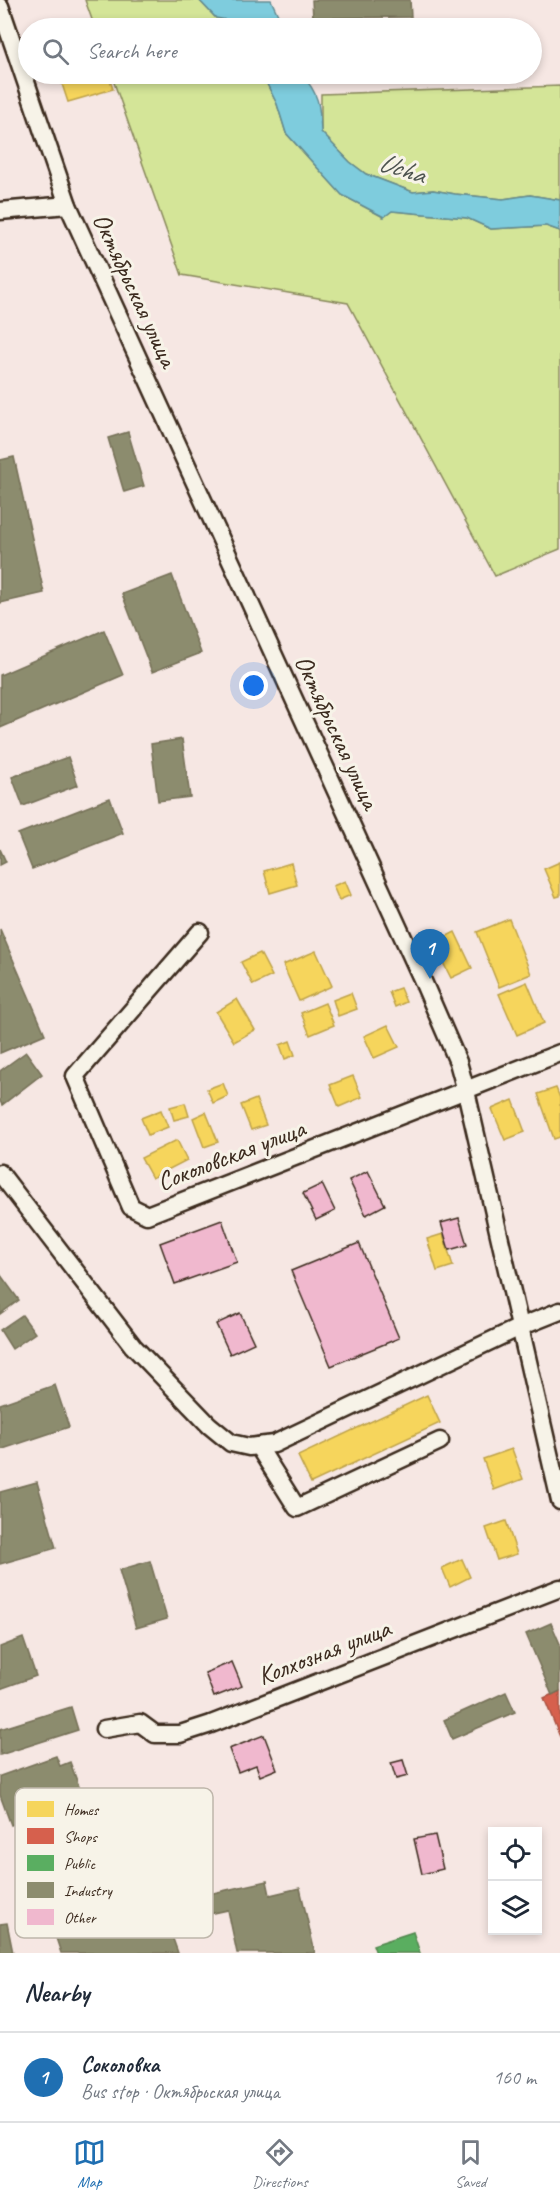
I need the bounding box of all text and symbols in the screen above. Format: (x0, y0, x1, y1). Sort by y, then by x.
search box (18, 18, 542, 84)
icon: search (39, 35, 72, 68)
text: Search here (87, 37, 177, 65)
water label: Ucha (375, 145, 432, 192)
street label: Октябрьская улица (85, 208, 186, 374)
street label: Октябрьская улица (287, 650, 388, 816)
your location (239, 671, 268, 700)
pin: 1 (410, 930, 450, 979)
street label: Соколовская улица (152, 1111, 311, 1198)
street label: Колхозная улица (253, 1611, 397, 1692)
legend (15, 1788, 213, 1938)
text: Homes (64, 1800, 100, 1820)
text: Shops (64, 1827, 98, 1847)
map controls (488, 1827, 542, 1935)
button: locate (488, 1827, 542, 1881)
text: Public (64, 1854, 96, 1874)
text: Industry (64, 1881, 113, 1901)
button: layers (488, 1881, 542, 1935)
text: Other (64, 1908, 97, 1928)
text: Nearby (24, 1976, 89, 2009)
text: Соколовка (81, 2051, 159, 2079)
text: 1 (39, 2065, 48, 2090)
text: 160 m (493, 2065, 536, 2090)
text: Bus stop · Октябрьская улица (81, 2079, 280, 2104)
tab: Map (73, 2136, 106, 2192)
tab: Directions (252, 2136, 308, 2192)
tab: Saved (454, 2136, 487, 2192)

